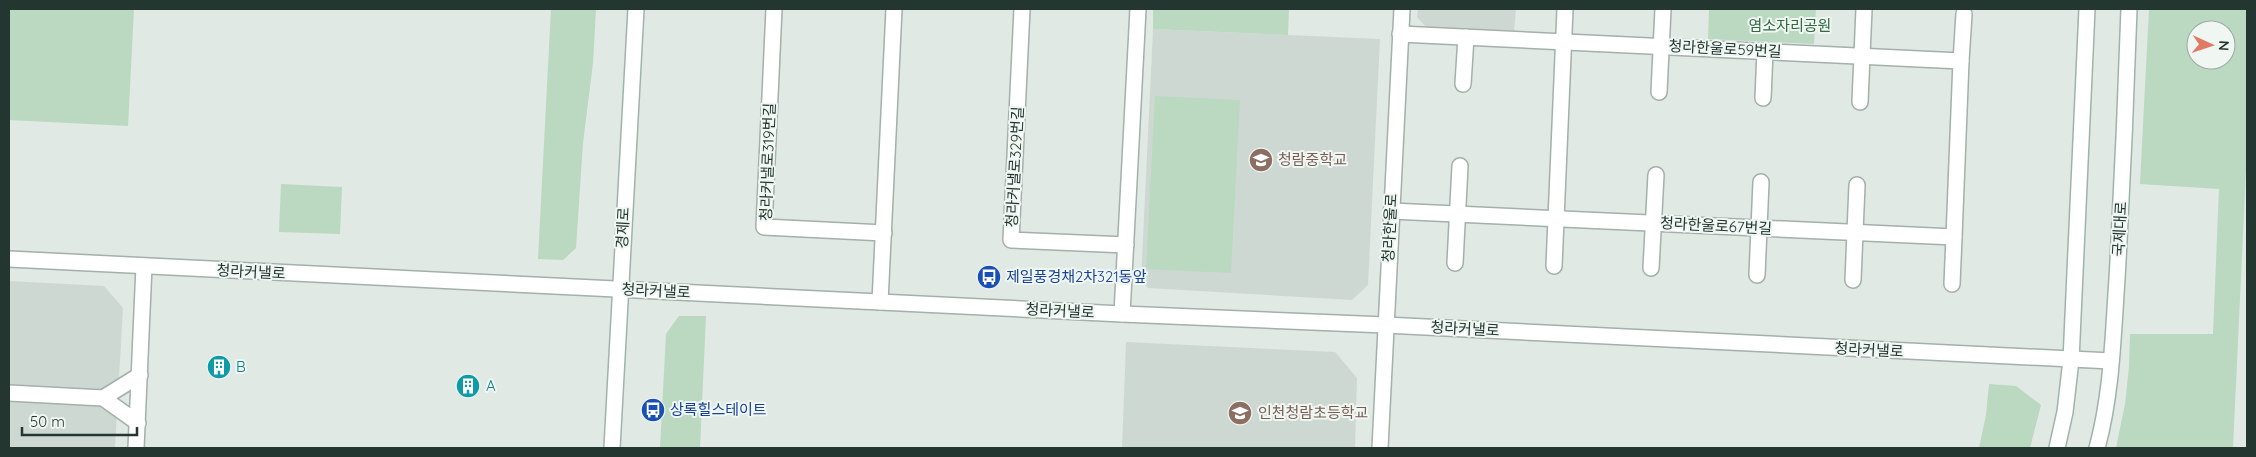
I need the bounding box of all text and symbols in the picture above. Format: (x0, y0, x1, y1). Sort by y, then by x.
park label: 염소자리공원 (1749, 16, 1831, 35)
north arrow (2186, 20, 2236, 70)
street label: 청라한울로59번길 (1668, 36, 1782, 61)
text: N (2215, 40, 2233, 51)
street label: 청라커낼로319번길 (756, 102, 779, 221)
street label: 청라커낼로329번길 (1002, 106, 1027, 228)
school or university icon: 청람중학교 (1248, 147, 1274, 173)
place label: 청람중학교 (1278, 150, 1347, 169)
street label: 청라한울로 (1378, 193, 1401, 263)
street label: 국제대로 (2109, 201, 2130, 257)
street label: 경제로 (612, 207, 633, 249)
street label: 청라한울로67번길 (1659, 213, 1773, 238)
street label: 청라커낼로 (216, 260, 286, 283)
bus stop icon: 제일풍경채2차321동앞 (976, 264, 1002, 290)
place label: 제일풍경채2차321동앞 (1006, 267, 1147, 286)
street label: 청라커낼로 (621, 279, 691, 302)
street label: 청라커낼로 (1025, 299, 1095, 322)
street label: 청라커낼로 (1430, 317, 1500, 340)
street label: 청라커낼로 (1834, 338, 1904, 361)
building icon: B (206, 354, 232, 380)
place label: B (236, 357, 246, 376)
building icon: A (455, 373, 481, 399)
place label: A (486, 376, 496, 395)
bus stop icon: 상록힐스테이트 (640, 397, 666, 423)
place label: 상록힐스테이트 (670, 400, 767, 419)
school or university icon: 인천청람초등학교 (1227, 400, 1253, 426)
place label: 인천청람초등학교 (1258, 403, 1368, 422)
scale bar (22, 404, 138, 436)
text: 50 m (30, 412, 65, 431)

